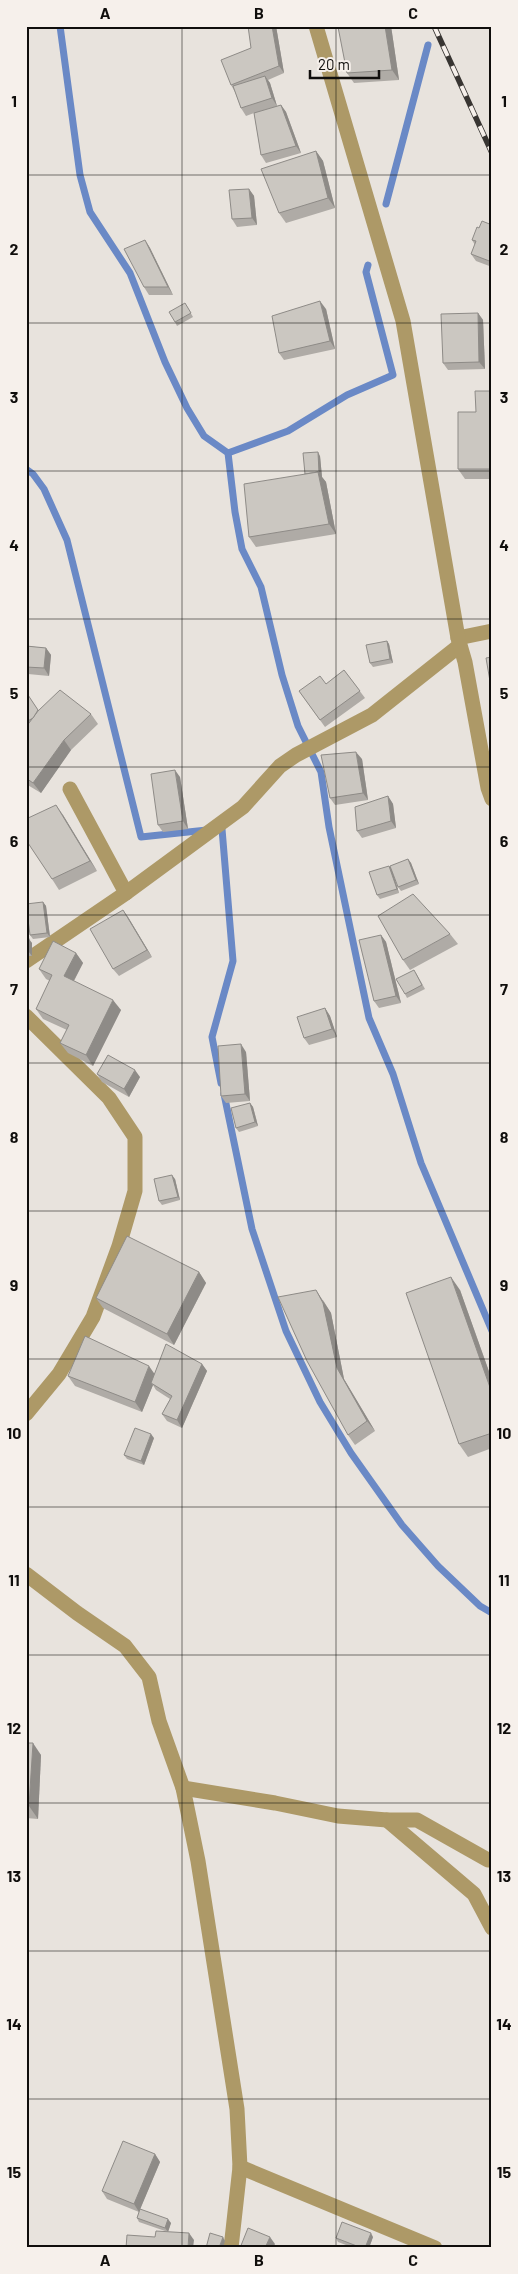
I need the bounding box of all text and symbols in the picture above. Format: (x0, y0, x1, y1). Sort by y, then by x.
text: A (100, 3, 111, 22)
text: B (254, 3, 264, 22)
text: C (408, 3, 418, 22)
scale bar (310, 48, 379, 80)
text: 20 m (318, 55, 350, 73)
text: 1 (11, 91, 17, 110)
text: 1 (501, 91, 507, 110)
text: 2 (10, 239, 19, 258)
text: 2 (500, 239, 509, 258)
text: 3 (10, 387, 18, 406)
text: 3 (500, 387, 508, 406)
text: 4 (9, 535, 19, 554)
text: 4 (499, 535, 509, 554)
text: 5 (10, 683, 19, 702)
text: 5 (500, 683, 509, 702)
text: 6 (10, 831, 19, 850)
text: 6 (500, 831, 509, 850)
text: 7 (10, 979, 18, 998)
text: 7 (500, 979, 508, 998)
text: 8 (10, 1127, 19, 1146)
text: 8 (500, 1127, 509, 1146)
text: 9 (10, 1275, 18, 1294)
text: 9 (500, 1275, 508, 1294)
text: 10 (7, 1423, 21, 1442)
text: 10 (497, 1423, 511, 1442)
text: 11 (8, 1570, 20, 1589)
text: 11 (498, 1570, 510, 1589)
text: 12 (7, 1718, 21, 1737)
text: 12 (497, 1718, 511, 1737)
text: 13 (7, 1866, 21, 1885)
text: 13 (497, 1866, 511, 1885)
text: 14 (6, 2014, 22, 2033)
text: 14 (496, 2014, 512, 2033)
text: 15 (7, 2162, 22, 2181)
text: 15 (497, 2162, 512, 2181)
text: A (100, 2250, 111, 2269)
text: B (254, 2250, 264, 2269)
text: C (408, 2250, 418, 2269)

